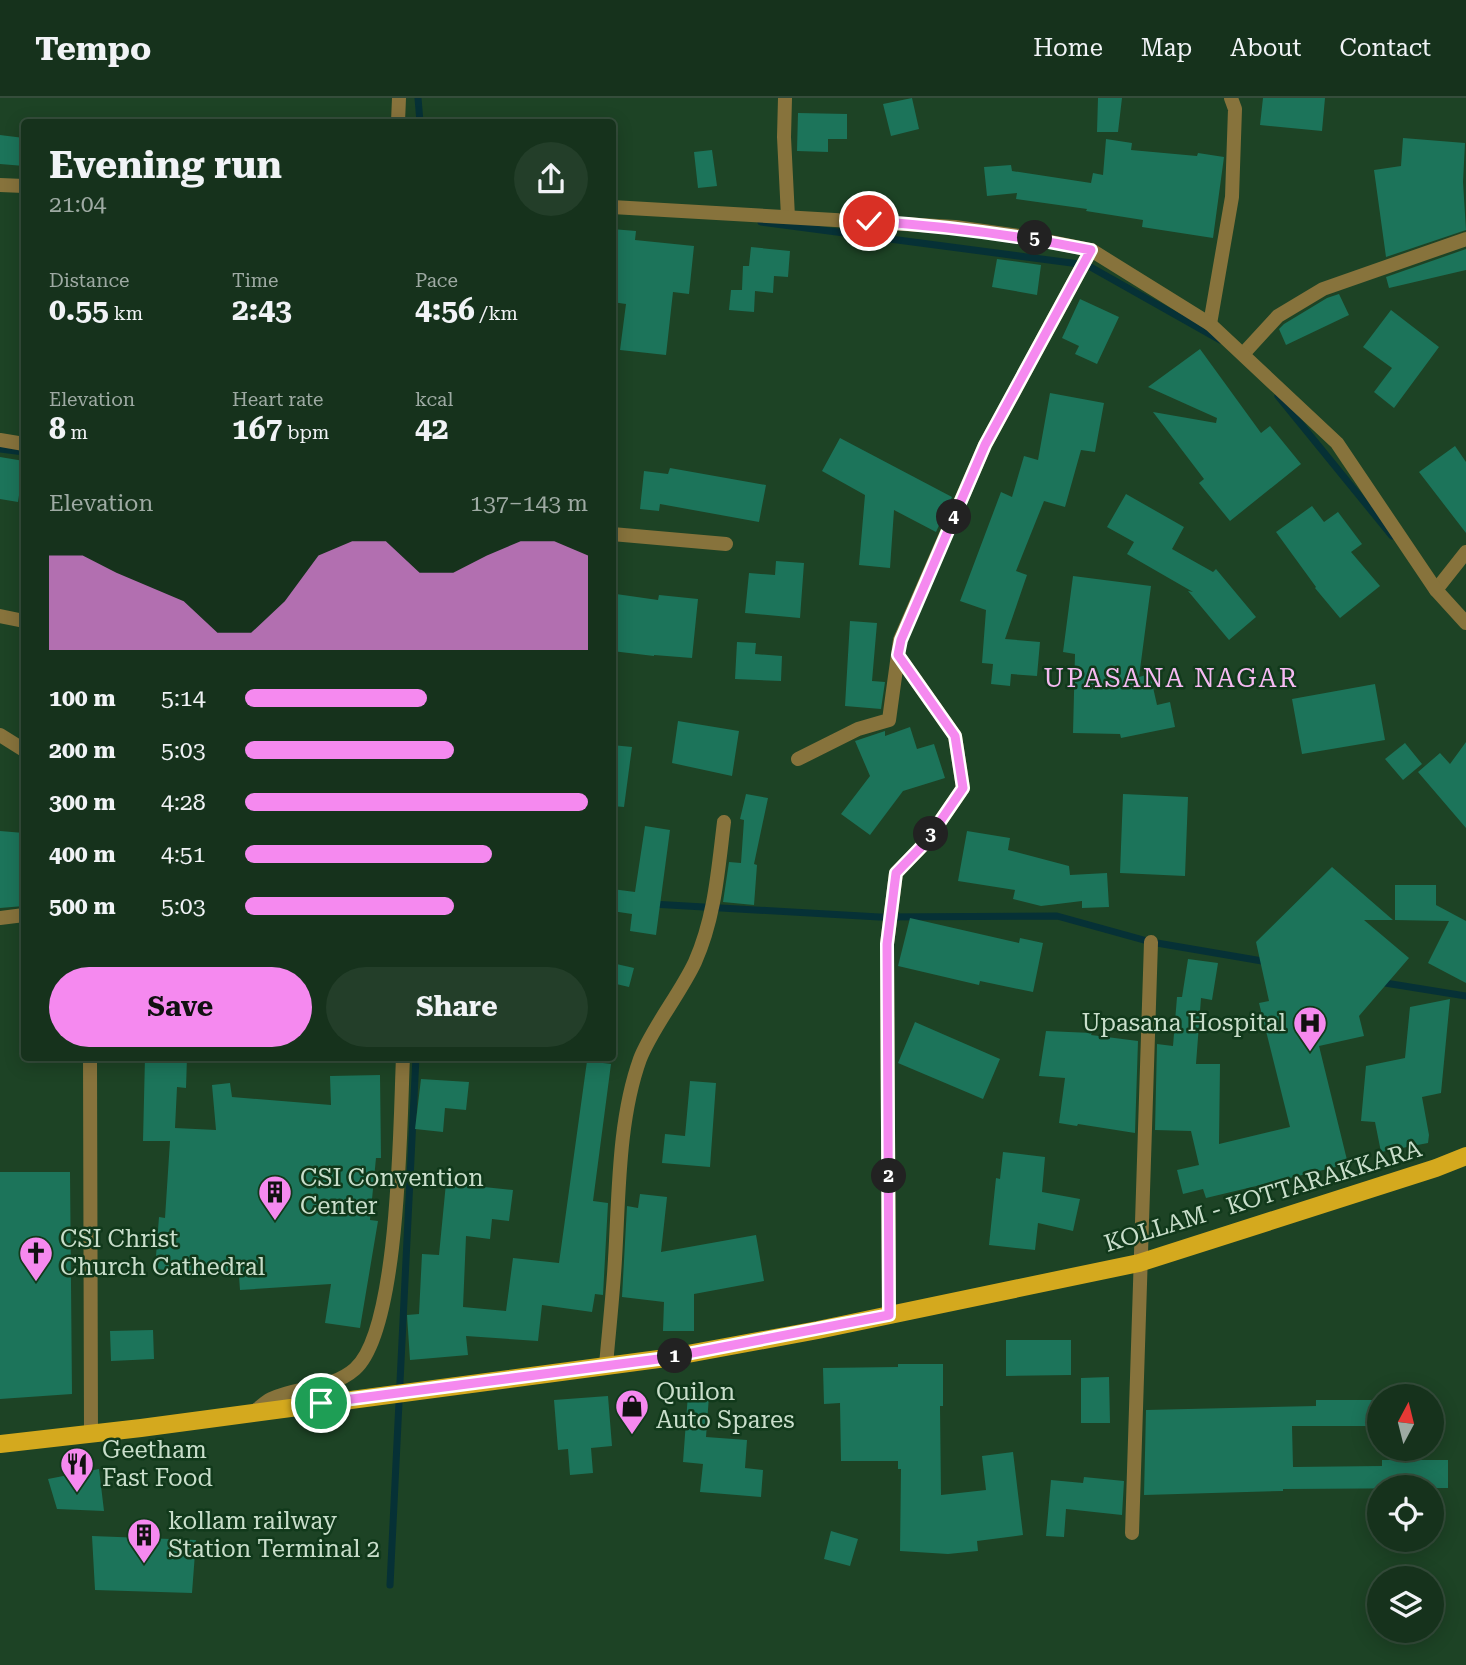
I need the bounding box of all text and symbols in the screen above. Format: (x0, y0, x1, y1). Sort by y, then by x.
text: Tempo (35, 29, 151, 68)
text: Home (1033, 34, 1103, 62)
text: Map (1141, 34, 1192, 62)
text: About (1230, 34, 1301, 62)
text: Contact (1339, 34, 1431, 62)
button: share (514, 142, 588, 216)
text: Evening run (49, 143, 282, 187)
text: 21:04 (49, 191, 106, 218)
pin (839, 191, 899, 251)
icon: check (850, 202, 888, 240)
pin: 5 (1018, 220, 1052, 256)
text: 5 (1029, 226, 1040, 249)
text: Distance (49, 269, 129, 292)
text: Time (232, 269, 279, 292)
text: Pace (415, 269, 458, 292)
text: 0.55 (49, 292, 109, 327)
text: 2:43 (232, 292, 292, 327)
text: 4:56 (415, 292, 475, 327)
text: km (109, 302, 143, 325)
text: /km (475, 302, 518, 325)
text: Elevation (49, 388, 135, 411)
text: Heart rate (232, 388, 323, 411)
text: kcal (415, 388, 453, 411)
text: 8 (49, 411, 66, 446)
text: 167 (232, 411, 282, 446)
text: 42 (415, 411, 449, 446)
text: m (66, 421, 88, 444)
text: bpm (282, 421, 329, 444)
text: Elevation (49, 490, 153, 517)
text: 137–143 m (470, 490, 588, 517)
pin: 4 (936, 500, 972, 534)
text: 4 (948, 505, 959, 528)
district label: UPASANA NAGAR (1043, 663, 1299, 693)
text: 100 m (49, 685, 116, 712)
text: 5:14 (161, 685, 206, 712)
text: 200 m (49, 737, 116, 764)
text: 5:03 (161, 737, 206, 764)
text: 300 m (49, 789, 116, 816)
text: 4:28 (161, 789, 206, 816)
pin: 3 (914, 816, 948, 852)
text: 3 (925, 822, 936, 845)
text: 400 m (49, 841, 116, 868)
text: 4:51 (161, 841, 206, 868)
text: 500 m (49, 893, 116, 920)
text: 5:03 (161, 893, 206, 920)
button: Save (49, 967, 312, 1047)
button: Share (326, 967, 588, 1047)
hospital icon: Upasana Hospital (1291, 1004, 1329, 1053)
place label: Upasana Hospital (1082, 1009, 1286, 1037)
street label: KOLLAM - KOTTARAKKARA (1101, 1134, 1425, 1258)
pin: 2 (872, 1158, 906, 1194)
place label: CSI Convention Center (300, 1164, 484, 1220)
text: 2 (883, 1164, 894, 1187)
building icon: CSI Convention Center (256, 1173, 294, 1222)
place label: CSI Christ Church Cathedral (60, 1225, 265, 1281)
church icon: CSI Christ Church Cathedral (17, 1234, 55, 1283)
pin: 1 (658, 1338, 692, 1374)
text: 1 (669, 1344, 680, 1367)
pin (291, 1373, 351, 1433)
place label: Quilon Auto Spares (656, 1378, 795, 1434)
icon: arrive (302, 1384, 340, 1422)
north arrow (1367, 1384, 1444, 1461)
map controls (1367, 1384, 1444, 1643)
shop icon: Quilon Auto Spares (613, 1387, 651, 1436)
place label: Geetham Fast Food (102, 1436, 213, 1492)
restaurant icon: Geetham Fast Food (58, 1445, 96, 1494)
button: locate (1367, 1475, 1444, 1552)
place label: kollam railway Station Terminal 2 (168, 1507, 380, 1563)
building icon: kollam railway Station Terminal 2 (125, 1516, 163, 1565)
button: layers (1367, 1566, 1444, 1643)

